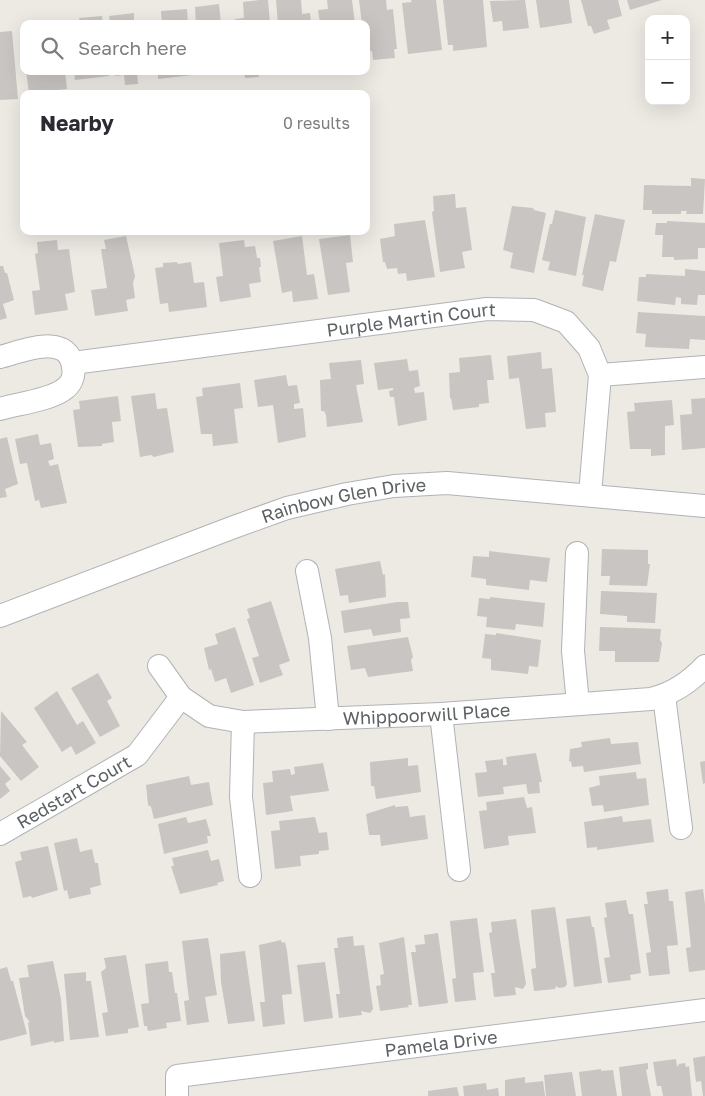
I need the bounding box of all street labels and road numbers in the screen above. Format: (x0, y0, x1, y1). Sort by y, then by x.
street label: Purple Martin Court (325, 298, 496, 341)
street label: Rainbow Glen Drive (258, 473, 427, 527)
street label: Whippoorwill Place (342, 698, 511, 729)
street label: Redstart Court (13, 750, 135, 833)
street label: Pamela Drive (383, 1025, 499, 1061)

